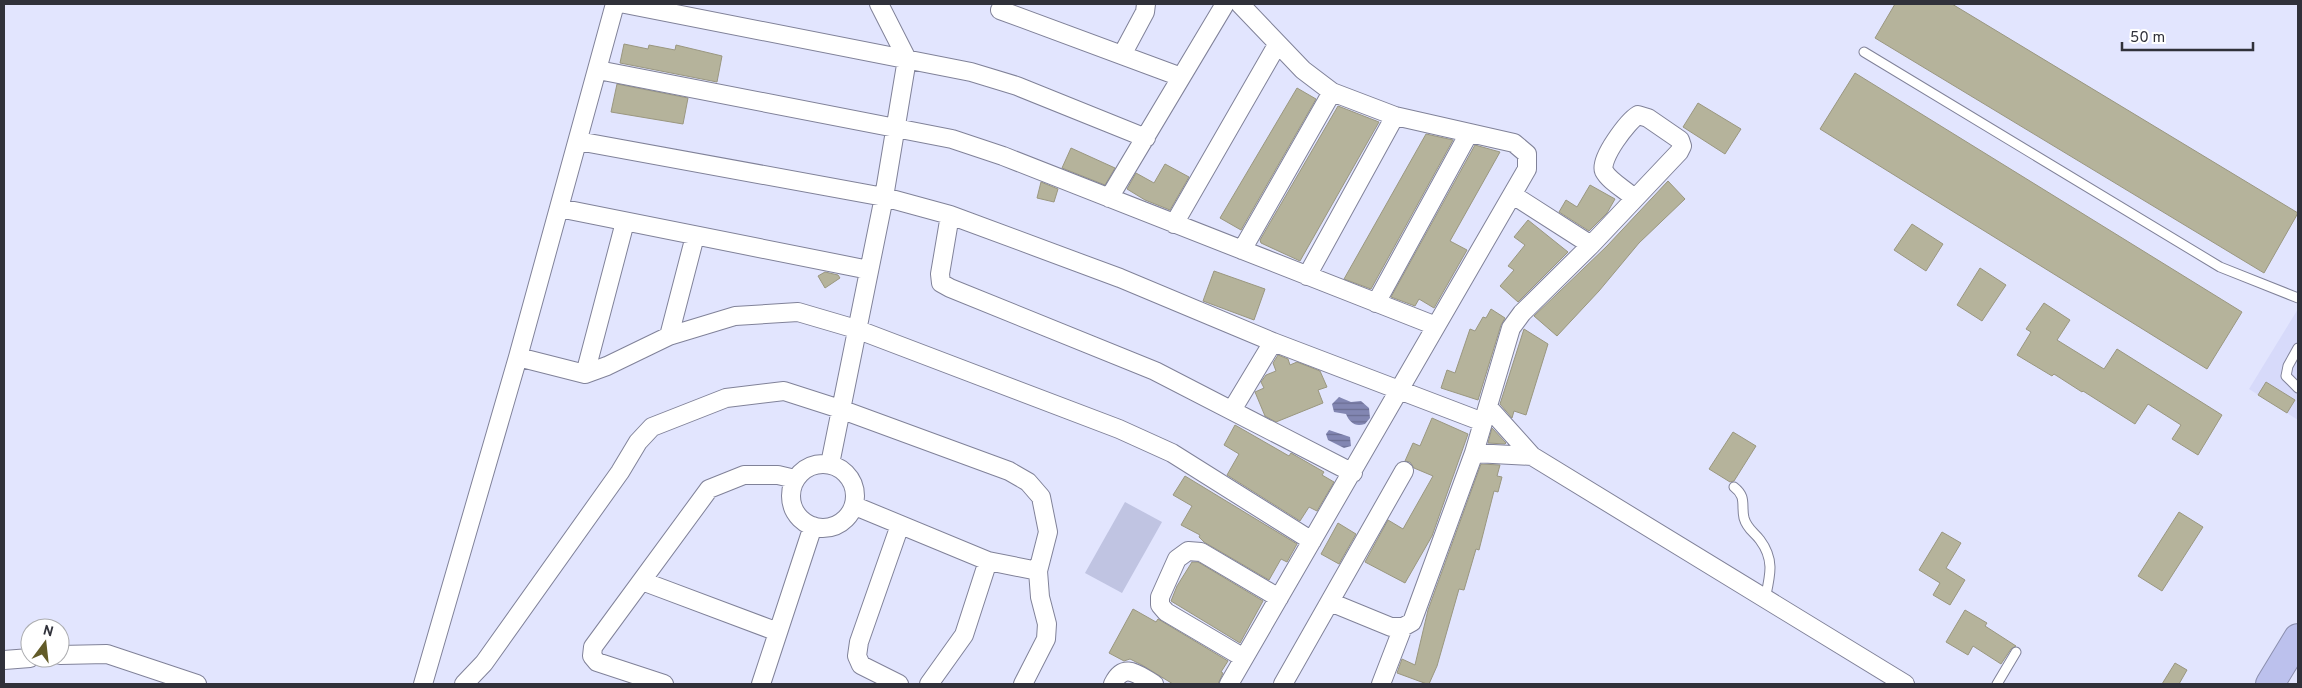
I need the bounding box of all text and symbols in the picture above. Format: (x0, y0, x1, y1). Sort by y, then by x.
scale bar (2122, 20, 2253, 52)
text: 50 m (2130, 29, 2165, 48)
north arrow (20, 618, 70, 668)
text: N (41, 622, 55, 641)

